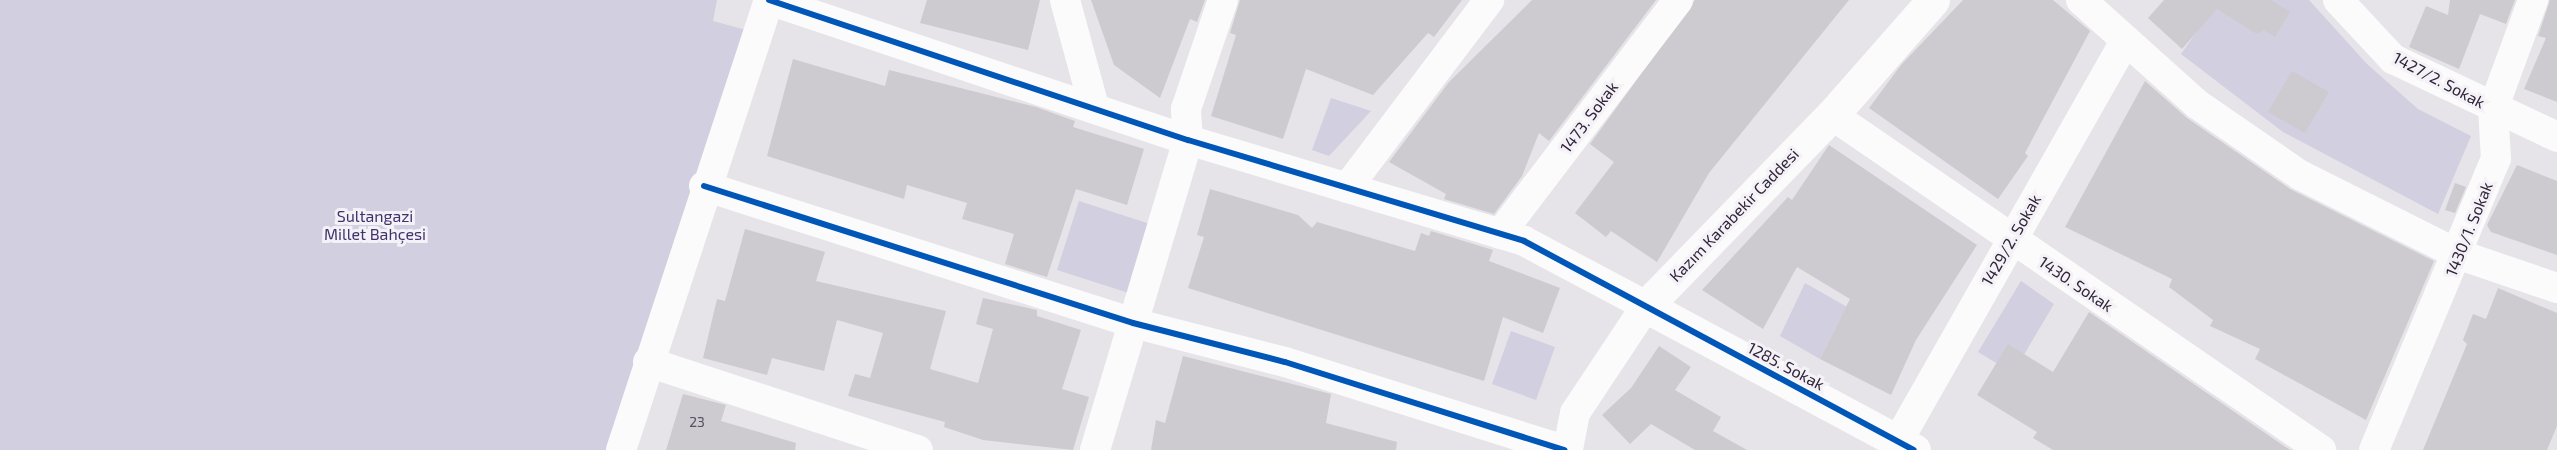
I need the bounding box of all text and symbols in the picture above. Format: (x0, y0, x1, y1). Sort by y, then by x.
street label: 1427/2. Sokak (2390, 48, 2488, 112)
street label: 1473. Sokak (1556, 78, 1622, 156)
street label: Kazım Karabekir Caddesi (1665, 144, 1803, 286)
street label: 1430/1. Sokak (2441, 179, 2497, 279)
street label: 1429/2. Sokak (1977, 191, 2045, 289)
park label: Sultangazi Millet Bahçesi (324, 206, 426, 244)
street label: 1430. Sokak (2035, 252, 2117, 316)
street label: 1285. Sokak (1744, 338, 1828, 394)
house number: 23 (689, 414, 705, 430)

